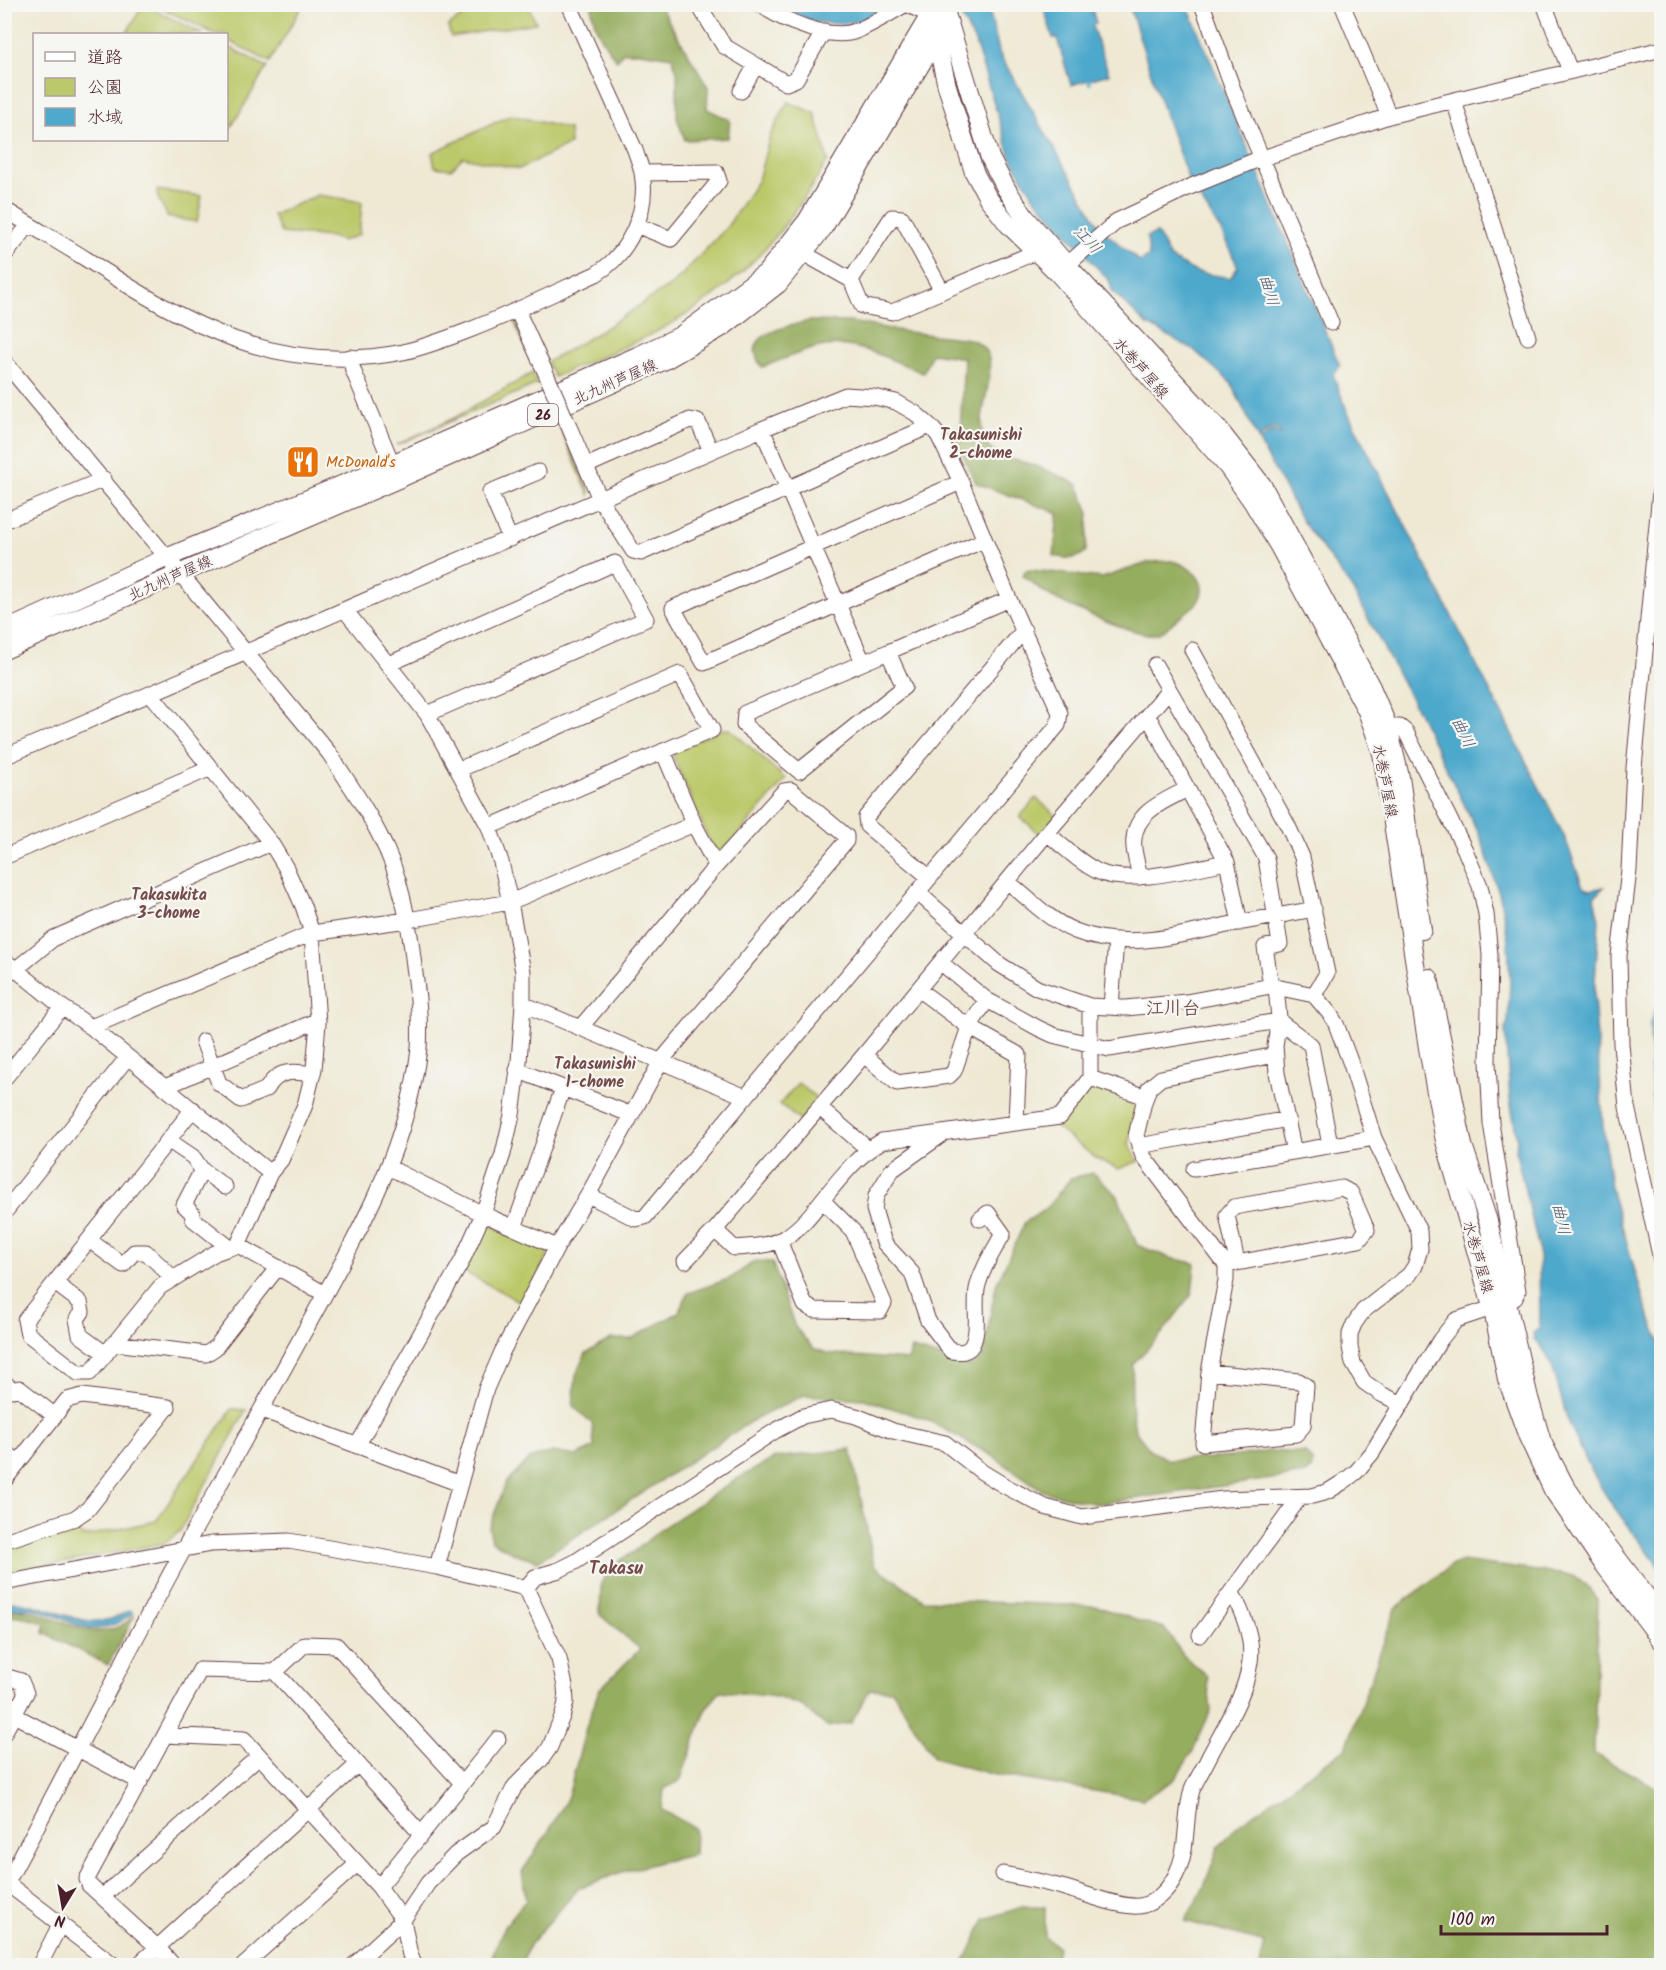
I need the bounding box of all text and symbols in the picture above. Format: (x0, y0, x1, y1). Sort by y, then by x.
legend (33, 33, 228, 141)
text: 道路 (87, 44, 123, 73)
text: 公園 (87, 74, 123, 103)
text: 水域 (87, 104, 123, 133)
water label: 江川 (1067, 220, 1107, 260)
water label: 曲川 (1252, 272, 1285, 309)
street label: 水巻芦屋線 (1107, 332, 1174, 405)
street label: 北九州芦屋線 (569, 354, 661, 412)
road number: 26 (528, 404, 558, 426)
district label: Takasunishi 2-chome (940, 423, 1023, 466)
restaurant icon: McDonald's (285, 444, 321, 480)
place label: McDonald's (326, 451, 396, 475)
street label: 北九州芦屋線 (124, 550, 216, 608)
water label: 曲川 (1444, 713, 1481, 753)
street label: 水巻芦屋線 (1365, 742, 1403, 820)
district label: Takasukita 3-chome (131, 883, 207, 926)
district label: 江川台 (1146, 995, 1200, 1024)
district label: Takasunishi 1-chome (554, 1052, 637, 1095)
water label: 曲川 (1545, 1201, 1576, 1238)
street label: 水巻芦屋線 (1455, 1218, 1499, 1297)
district label: Takasu (589, 1555, 643, 1584)
north arrow (33, 1877, 93, 1937)
scale bar (1441, 1898, 1608, 1936)
text: 100 m (1450, 1906, 1495, 1935)
text: N (53, 1907, 68, 1933)

